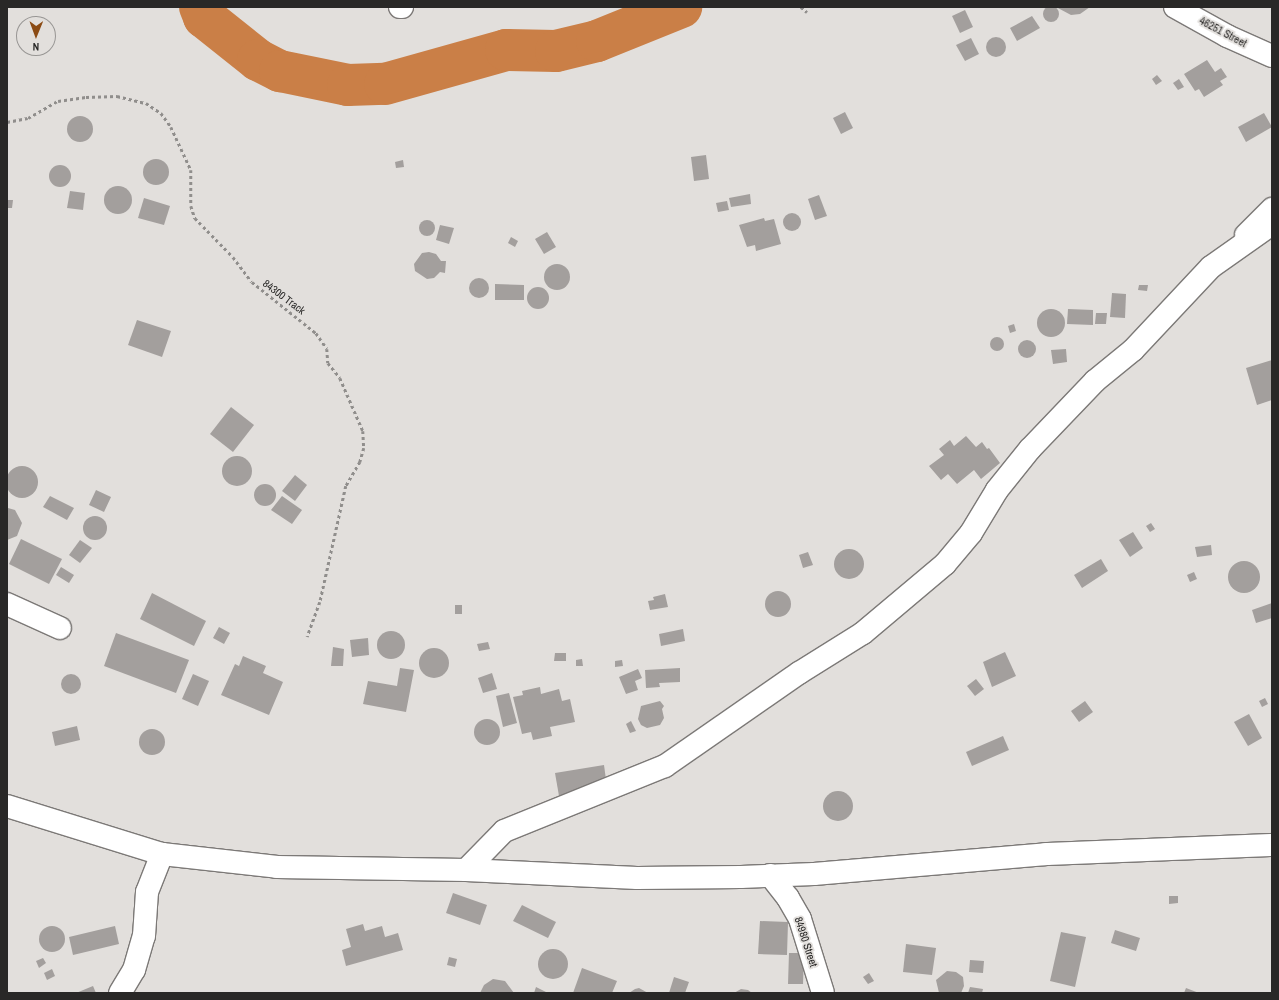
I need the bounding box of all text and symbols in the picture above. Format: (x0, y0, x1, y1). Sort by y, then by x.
street label: 46251 Street (1197, 14, 1249, 50)
north arrow (16, 16, 56, 56)
text: N (32, 40, 39, 54)
street label: 84300 Track (260, 277, 308, 317)
street label: 84980 Street (792, 915, 820, 969)

